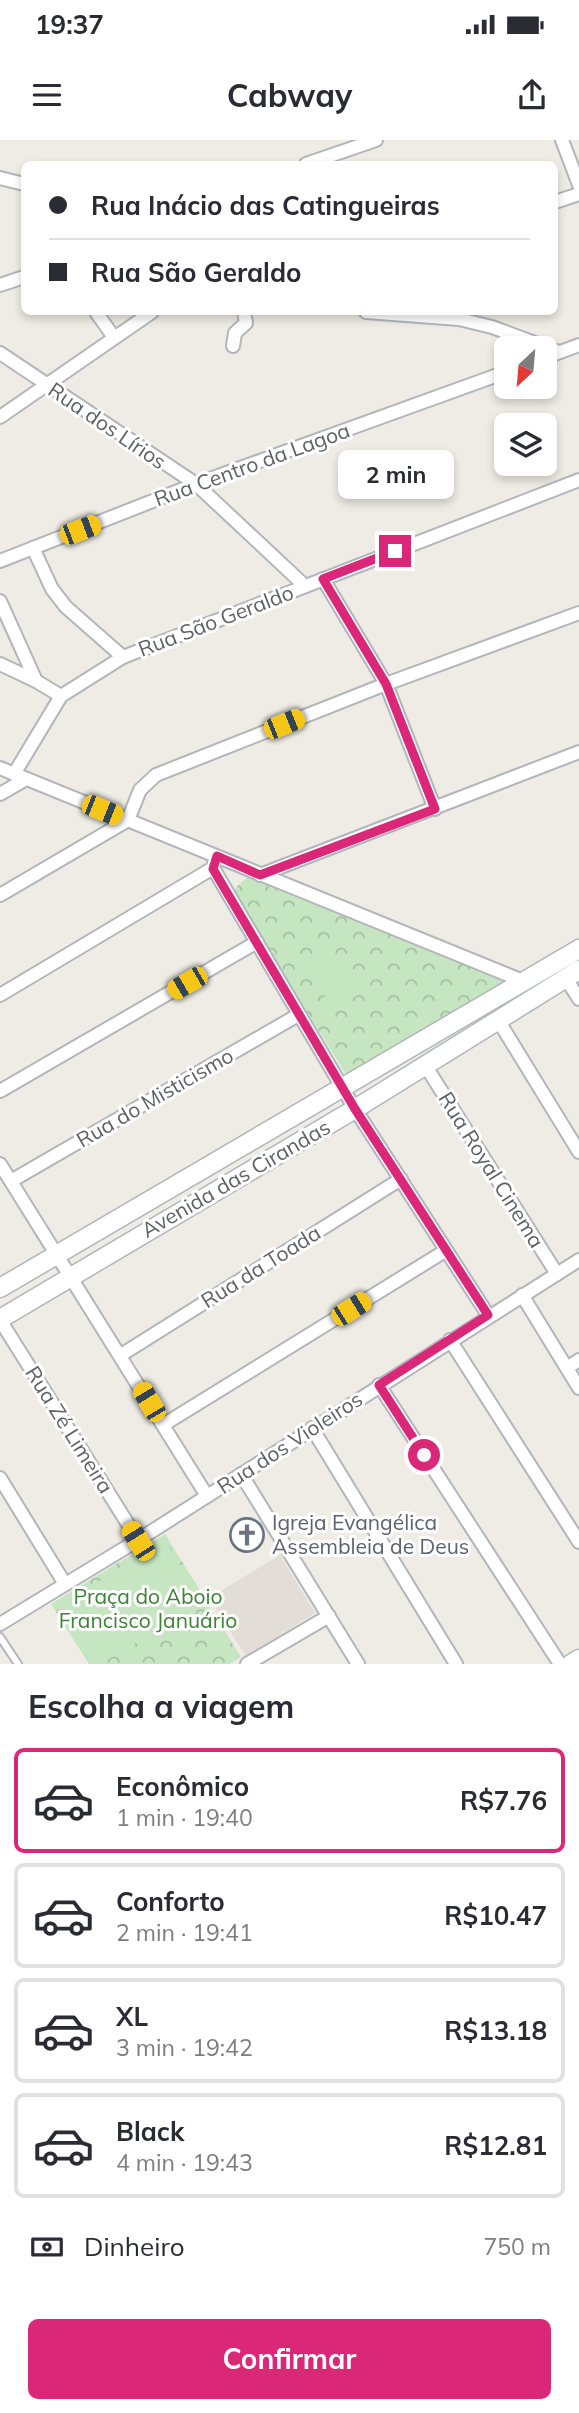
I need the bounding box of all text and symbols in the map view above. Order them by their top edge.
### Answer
text: 19:37 [35,8,104,41]
text: Cabway [227,75,352,115]
icon: menu [28,76,66,114]
icon: share [513,76,551,114]
text: Rua Inácio das Catingueiras [91,189,440,222]
text: Rua São Geraldo [91,256,301,289]
north arrow [494,336,556,399]
map controls [494,336,557,476]
street label: Rua dos Lírios [44,376,171,474]
button: layers [494,413,557,476]
street label: Rua Centro da Lagoa [150,417,353,512]
callout: 2 min [337,450,453,498]
text: 2 min [366,460,426,489]
car [57,513,104,547]
route end [379,535,411,567]
street label: Rua São Geraldo [134,578,297,662]
car [261,706,308,742]
car [79,792,126,828]
car [164,963,211,1003]
street label: Rua do Misticismo [71,1042,238,1153]
street label: Rua Royal Cinema [433,1087,550,1252]
street label: Avenida das Cirandas [136,1113,335,1243]
street label: Rua da Toada [196,1219,325,1313]
car [328,1289,375,1329]
street label: Rua Zé Limeira [20,1361,119,1498]
car [130,1379,169,1425]
street label: Rua dos Violeiros [212,1385,367,1499]
route start [408,1439,440,1471]
place label: Igreja Evangélica Assembleia de Deus [272,1509,469,1559]
church icon: Igreja Evangélica Assembleia de Deus [228,1516,266,1554]
car [118,1518,159,1564]
park label: Praça do Aboio Francisco Januário [59,1583,237,1633]
text: Escolha a viagem [28,1686,294,1726]
icon: car [32,1769,95,1832]
text: Econômico [116,1770,249,1803]
text: R$7.76 [460,1784,547,1817]
text: 1 min · 19:40 [116,1803,253,1832]
icon: car [32,1884,95,1947]
text: Conforto [116,1885,225,1918]
text: R$10.47 [444,1899,547,1932]
text: 2 min · 19:41 [116,1918,253,1947]
icon: car [32,1999,95,2062]
text: XL [116,2000,148,2033]
text: R$13.18 [444,2014,547,2047]
text: 3 min · 19:42 [116,2033,253,2062]
icon: car [32,2114,95,2177]
text: Black [116,2115,184,2148]
text: R$12.81 [444,2129,547,2162]
text: 4 min · 19:43 [116,2148,253,2177]
icon: cash [28,2228,66,2266]
text: Dinheiro [84,2230,185,2263]
text: 750 m [483,2232,551,2261]
button: Confirmar [28,2319,551,2399]

